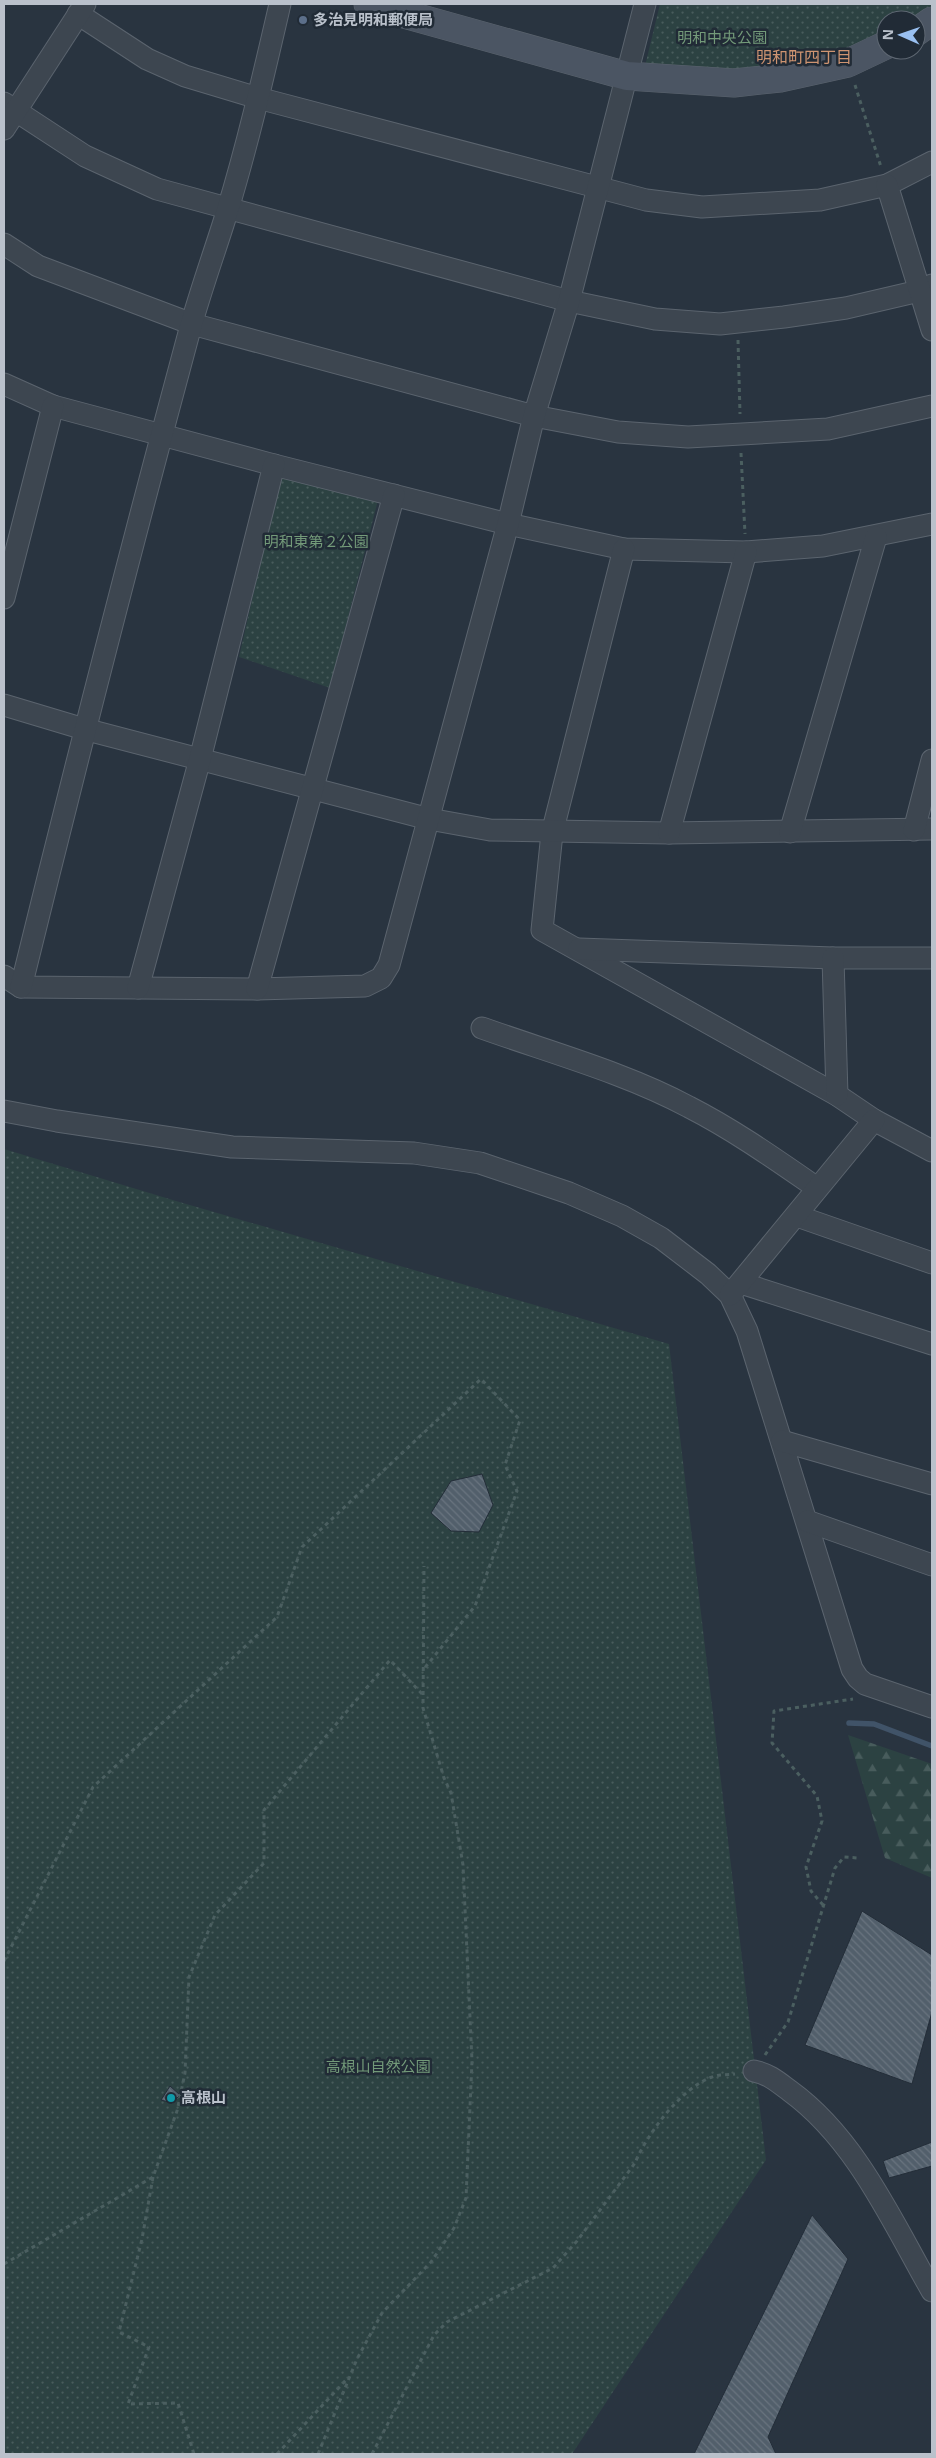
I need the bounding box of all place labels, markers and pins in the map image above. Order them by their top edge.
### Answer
place label: 多治見明和郵便局 [313,9,433,29]
marker: 多治見明和郵便局 [297,14,309,26]
place label: 高根山 [181,2087,226,2107]
marker: 高根山 [165,2092,177,2104]

